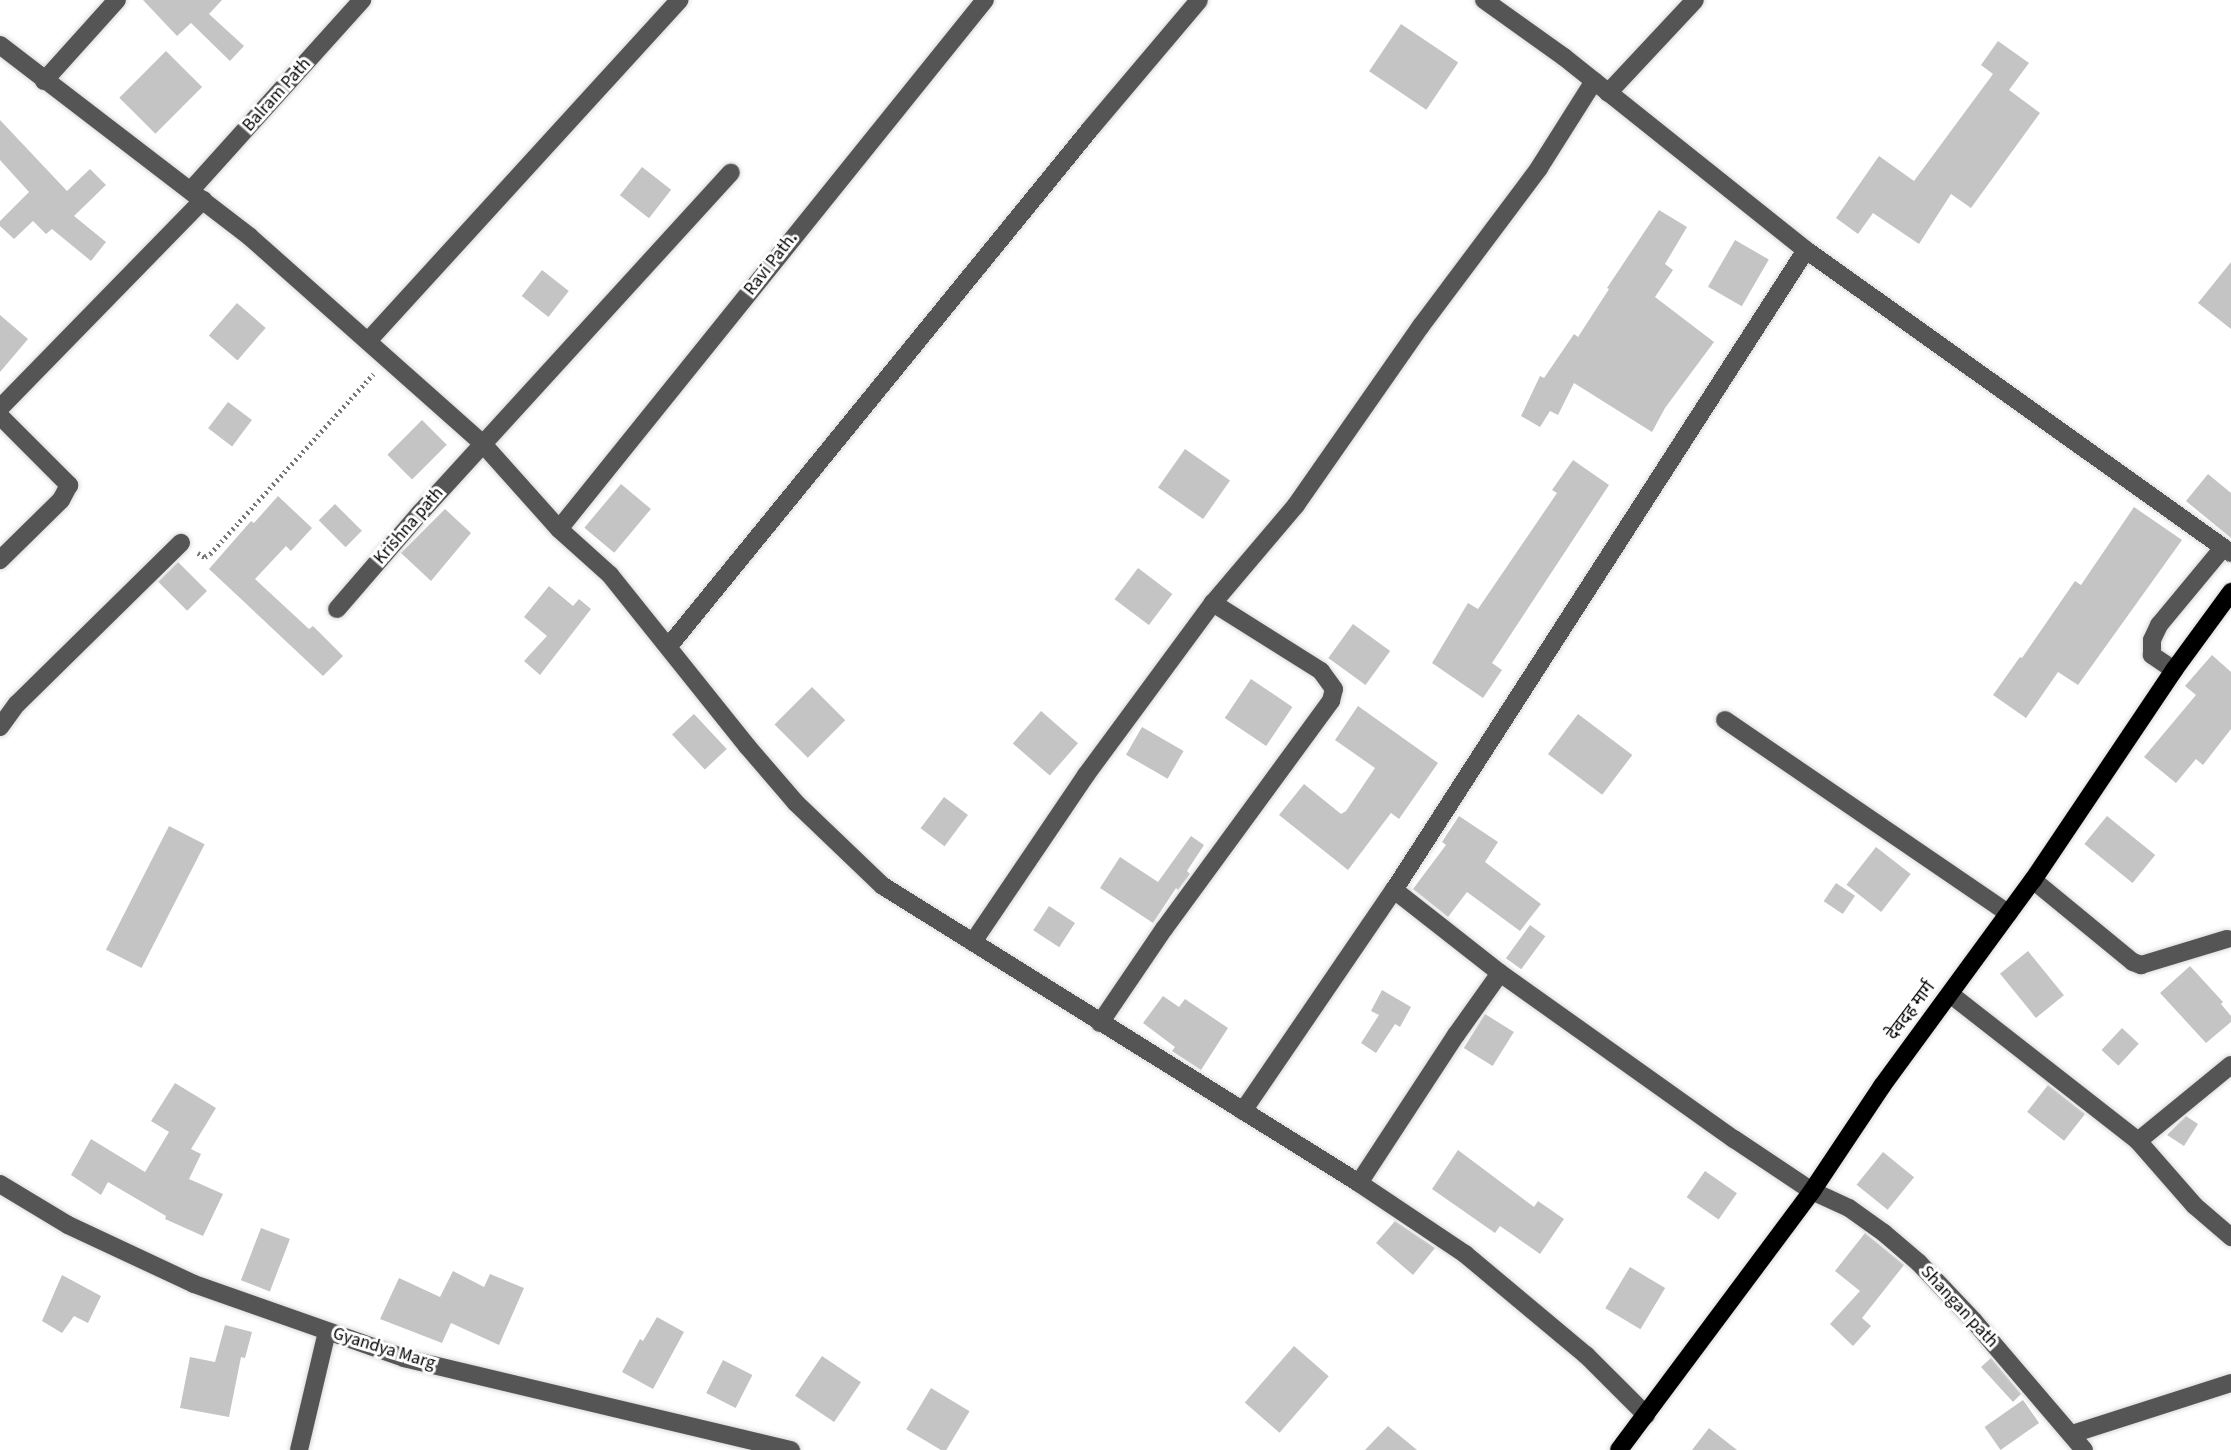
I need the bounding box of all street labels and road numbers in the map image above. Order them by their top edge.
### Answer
street label: Balram Path [238,54,316,136]
street label: Ravi Path. [740,228,802,300]
street label: Krishna path [370,483,448,569]
street label: देवदह मार्ग [1882,977,1940,1045]
street label: Shangan path [1916,1262,2002,1352]
street label: Gyandya Marg [330,1323,438,1375]

